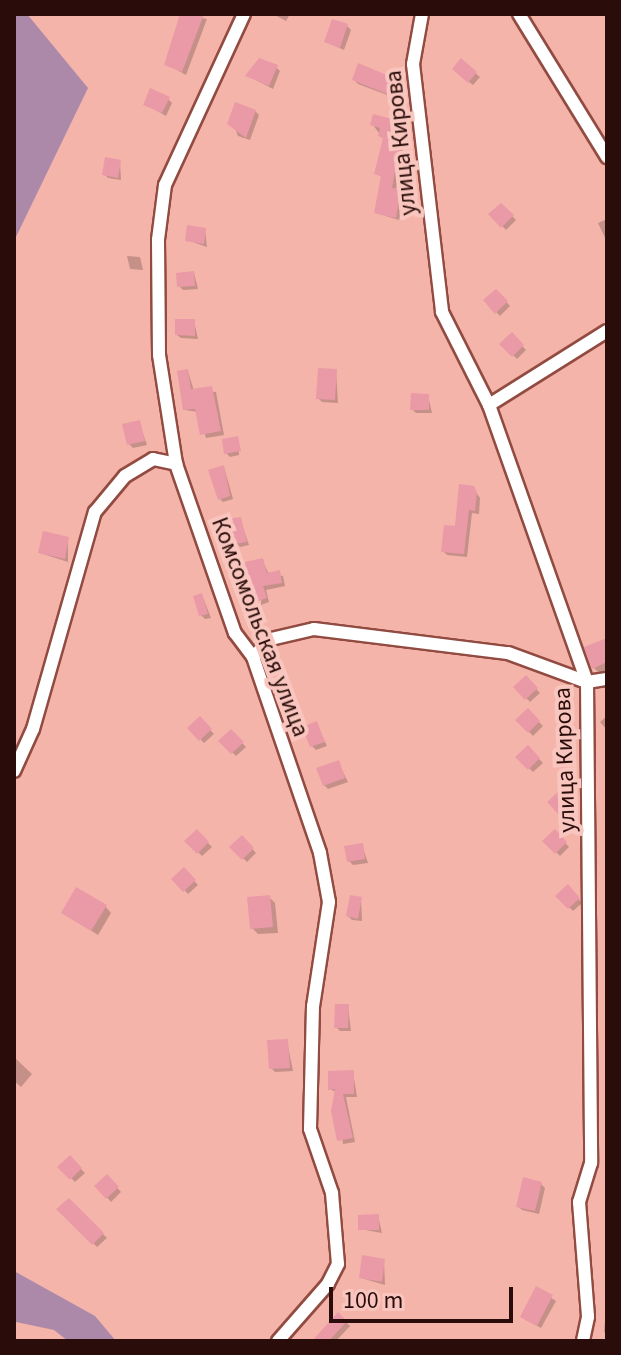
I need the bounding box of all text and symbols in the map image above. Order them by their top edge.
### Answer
street label: улица Кирова [379,69,423,217]
street label: Комсомольская улица [205,513,315,741]
street label: улица Кирова [548,687,582,833]
scale bar [333,1271,517,1321]
text: 100 m [343,1283,403,1318]

